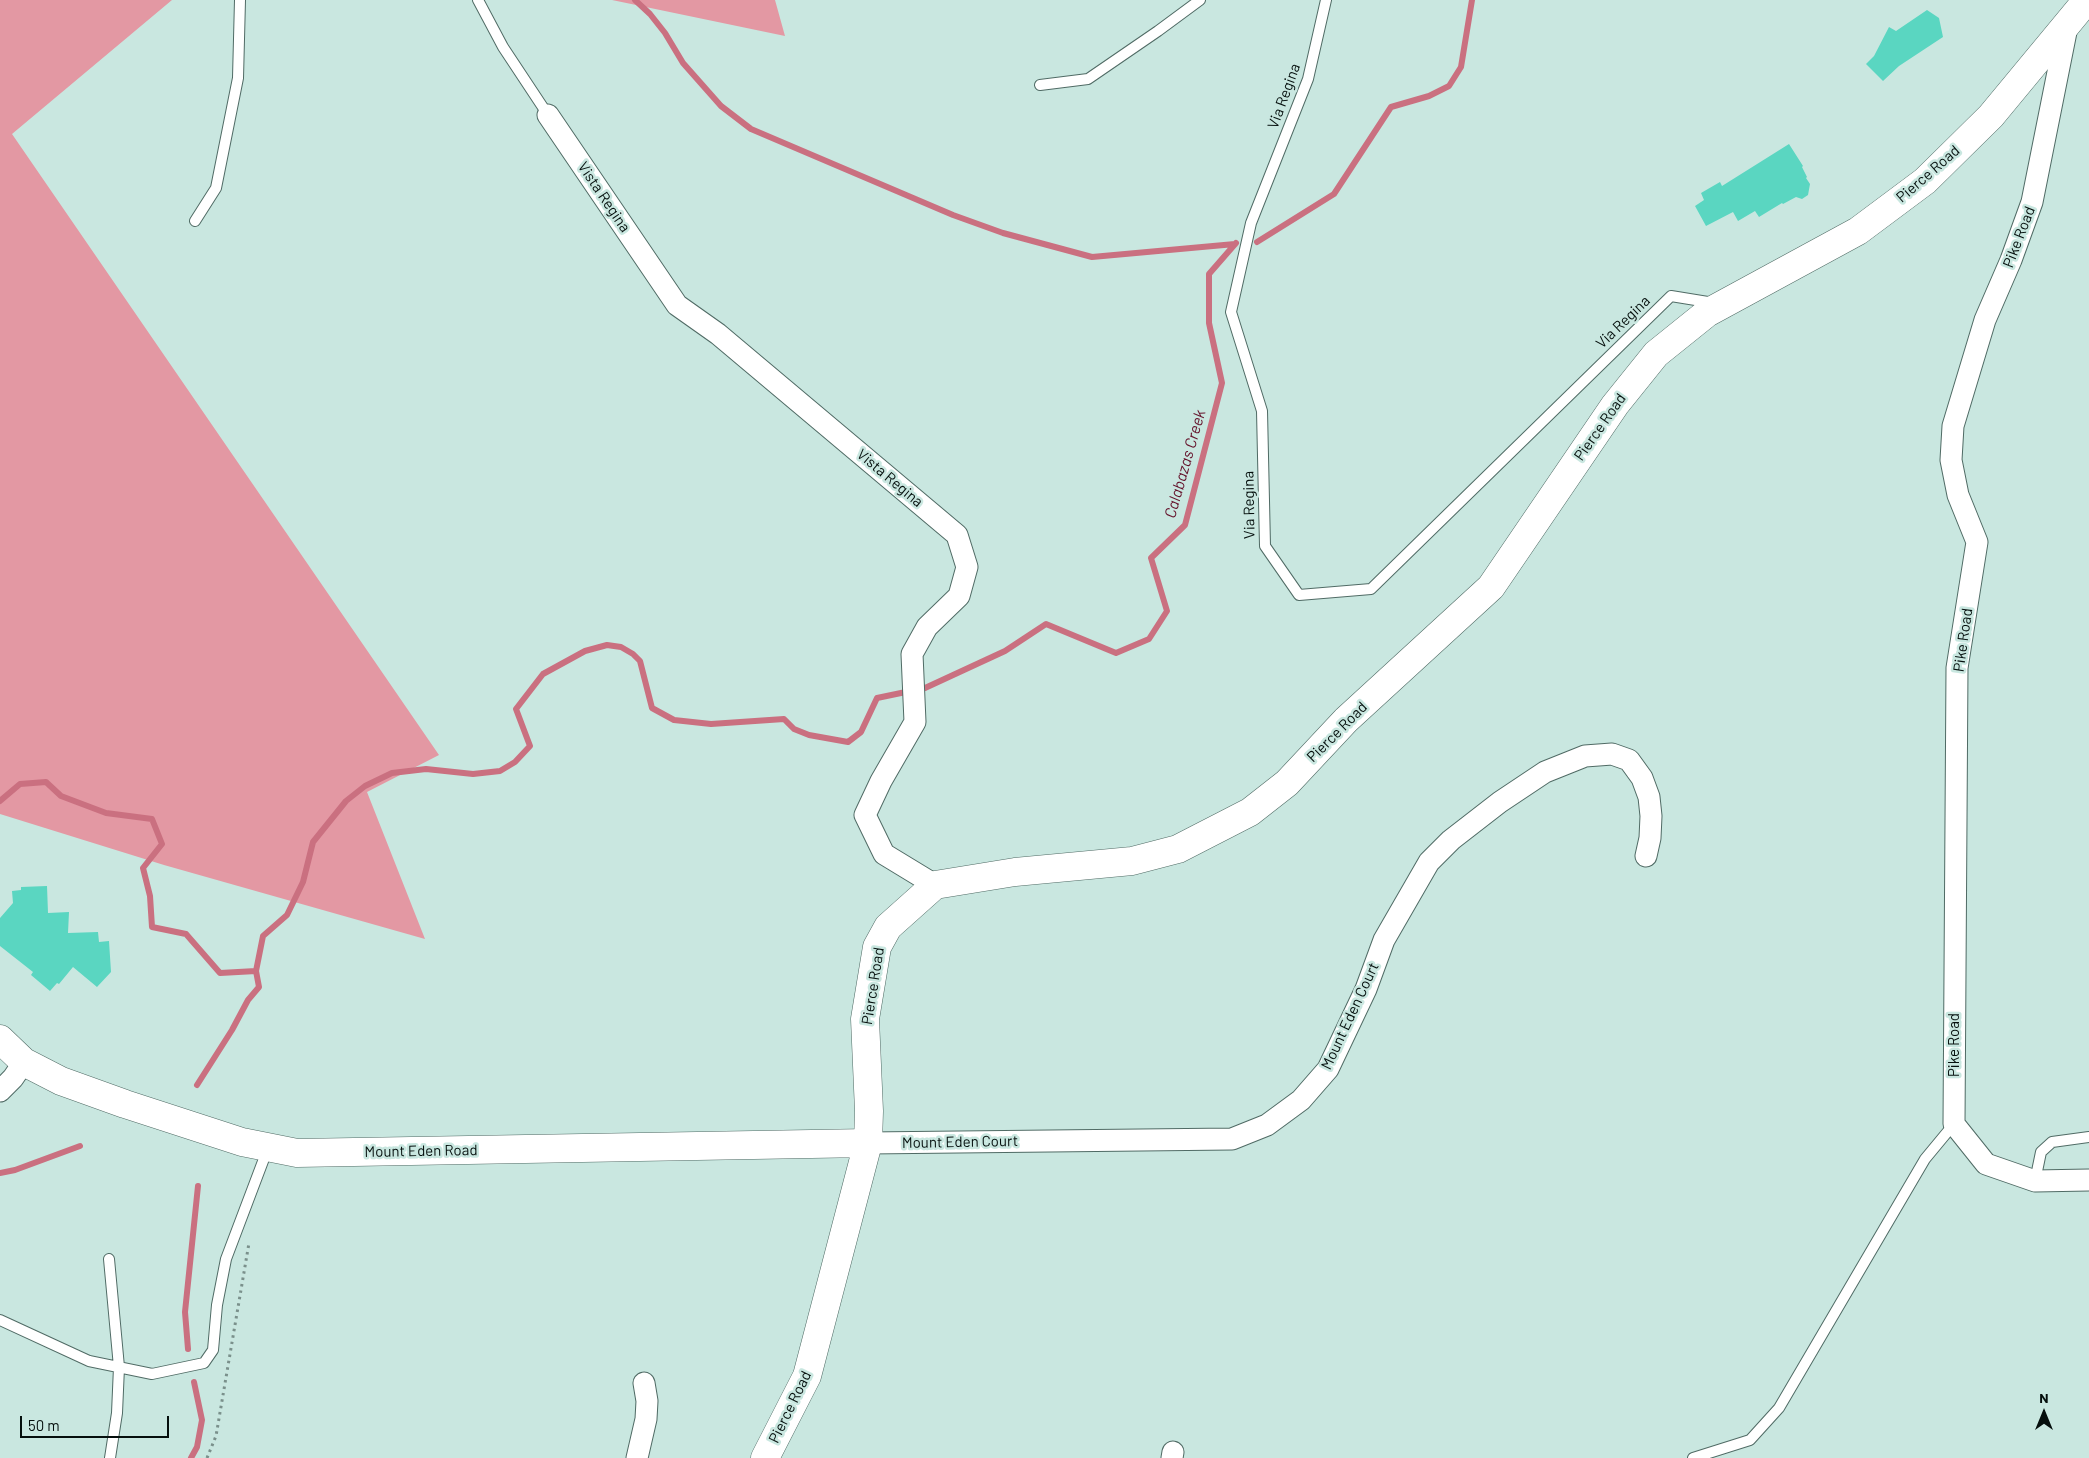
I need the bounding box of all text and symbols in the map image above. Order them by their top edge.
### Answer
street label: Via Regina [1264,61,1304,131]
street label: Pierce Road [1893,142,1963,206]
street label: Vista Regina [574,159,634,235]
street label: Pike Road [1999,204,2039,270]
street label: Via Regina [1592,292,1654,352]
street label: Pierce Road [1570,390,1630,464]
water label: Calabazas Creek [1160,408,1210,520]
street label: Vista Regina [853,445,927,511]
street label: Via Regina [1239,471,1259,539]
street label: Pike Road [1950,607,1976,673]
street label: Pierce Road [1303,698,1371,766]
street label: Pierce Road [858,946,888,1026]
street label: Mount Eden Court [1317,960,1383,1072]
street label: Pike Road [1945,1013,1963,1077]
street label: Mount Eden Court [902,1132,1018,1152]
street label: Mount Eden Road [364,1141,478,1161]
street label: Pierce Road [765,1368,815,1446]
north arrow [2019,1388,2069,1438]
text: N [2039,1389,2049,1406]
scale bar [22,1406,171,1438]
text: 50 m [28,1416,60,1434]

